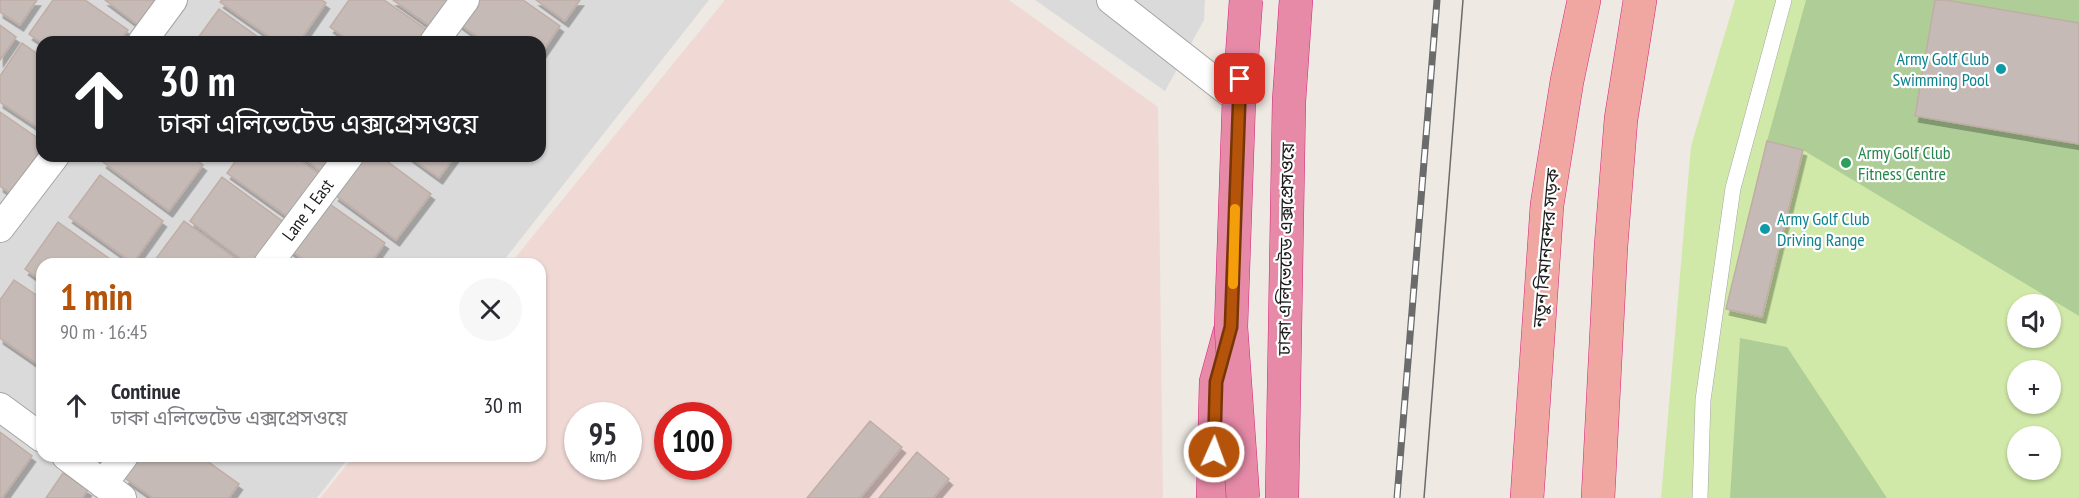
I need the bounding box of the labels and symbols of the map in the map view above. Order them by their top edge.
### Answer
place label: Army Golf Club Swimming Pool [1893,47,1990,91]
pin [1214,53,1265,104]
marker: Army Golf Club Swimming Pool [1994,62,2008,76]
place label: Army Golf Club Fitness Centre [1858,141,1951,185]
street label: ঢাকা এলিভেটেড এক্সপ্রেসওয়ে [1272,142,1299,357]
marker: Army Golf Club Fitness Centre [1839,156,1853,170]
street label: নতুন বিমানবন্দর সড়ক [1527,167,1564,329]
street label: Lane 1 East [277,174,338,245]
place label: Army Golf Club Driving Range [1777,207,1870,251]
marker: Army Golf Club Driving Range [1758,222,1772,236]
speed limit sign: 100 [654,402,732,480]
position arrow [1182,420,1246,484]

